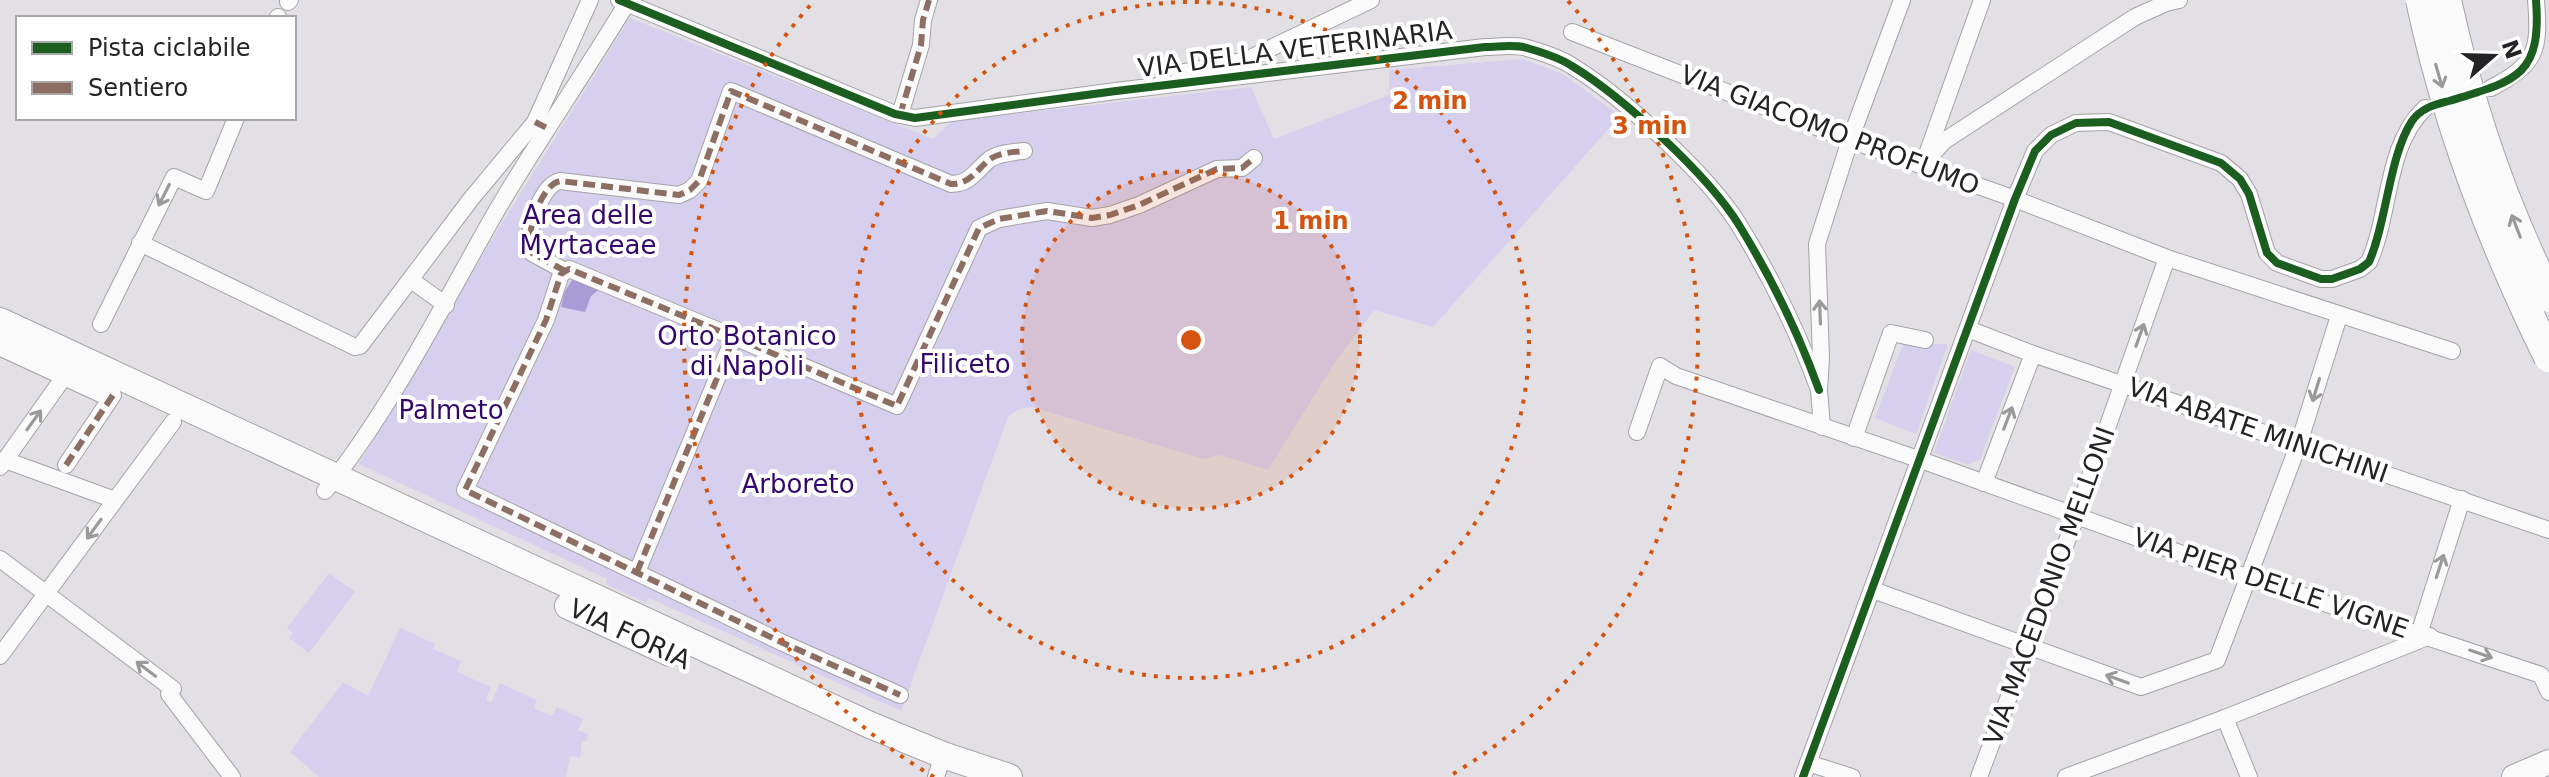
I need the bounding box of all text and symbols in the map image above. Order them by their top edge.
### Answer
street label: VIA DELLA VETERINARIA [1136,15,1454,83]
legend [16,16,296,120]
north arrow [2453,16,2533,96]
text: Pista ciclabile [88,34,251,62]
text: N [2496,36,2526,62]
street label: VIA GIACOMO PROFUMO [1676,59,1984,201]
one-way arrow [2433,62,2448,88]
text: Sentiero [88,74,188,102]
text: 2 min [1392,87,1468,115]
text: 3 min [1612,112,1688,140]
one-way arrow [156,182,172,206]
park label: Area delle Myrtaceae [520,200,656,260]
text: 1 min [1273,207,1349,235]
one-way arrow [2508,214,2522,239]
one-way arrow [1812,299,1827,326]
park label: Orto Botanico di Napoli [657,321,837,381]
one-way arrow [2133,323,2148,348]
centre of rings [1177,326,1205,354]
park label: Filiceto [919,349,1011,379]
street label: VIA ABATE MINICHINI [2124,371,2392,489]
one-way arrow [2308,377,2323,403]
park label: Palmeto [398,395,504,425]
one-way arrow [2002,406,2016,431]
one-way arrow [26,410,42,432]
street label: VIA MACEDONIO MELLONI [1977,423,2121,749]
park label: Arboreto [741,469,855,499]
one-way arrow [85,518,102,540]
street label: VIA PIER DELLE VIGNE [2129,522,2413,644]
one-way arrow [2434,554,2449,579]
street label: VIA FORIA [565,593,696,675]
one-way arrow [2468,648,2493,663]
one-way arrow [135,661,157,677]
one-way arrow [2105,670,2130,685]

